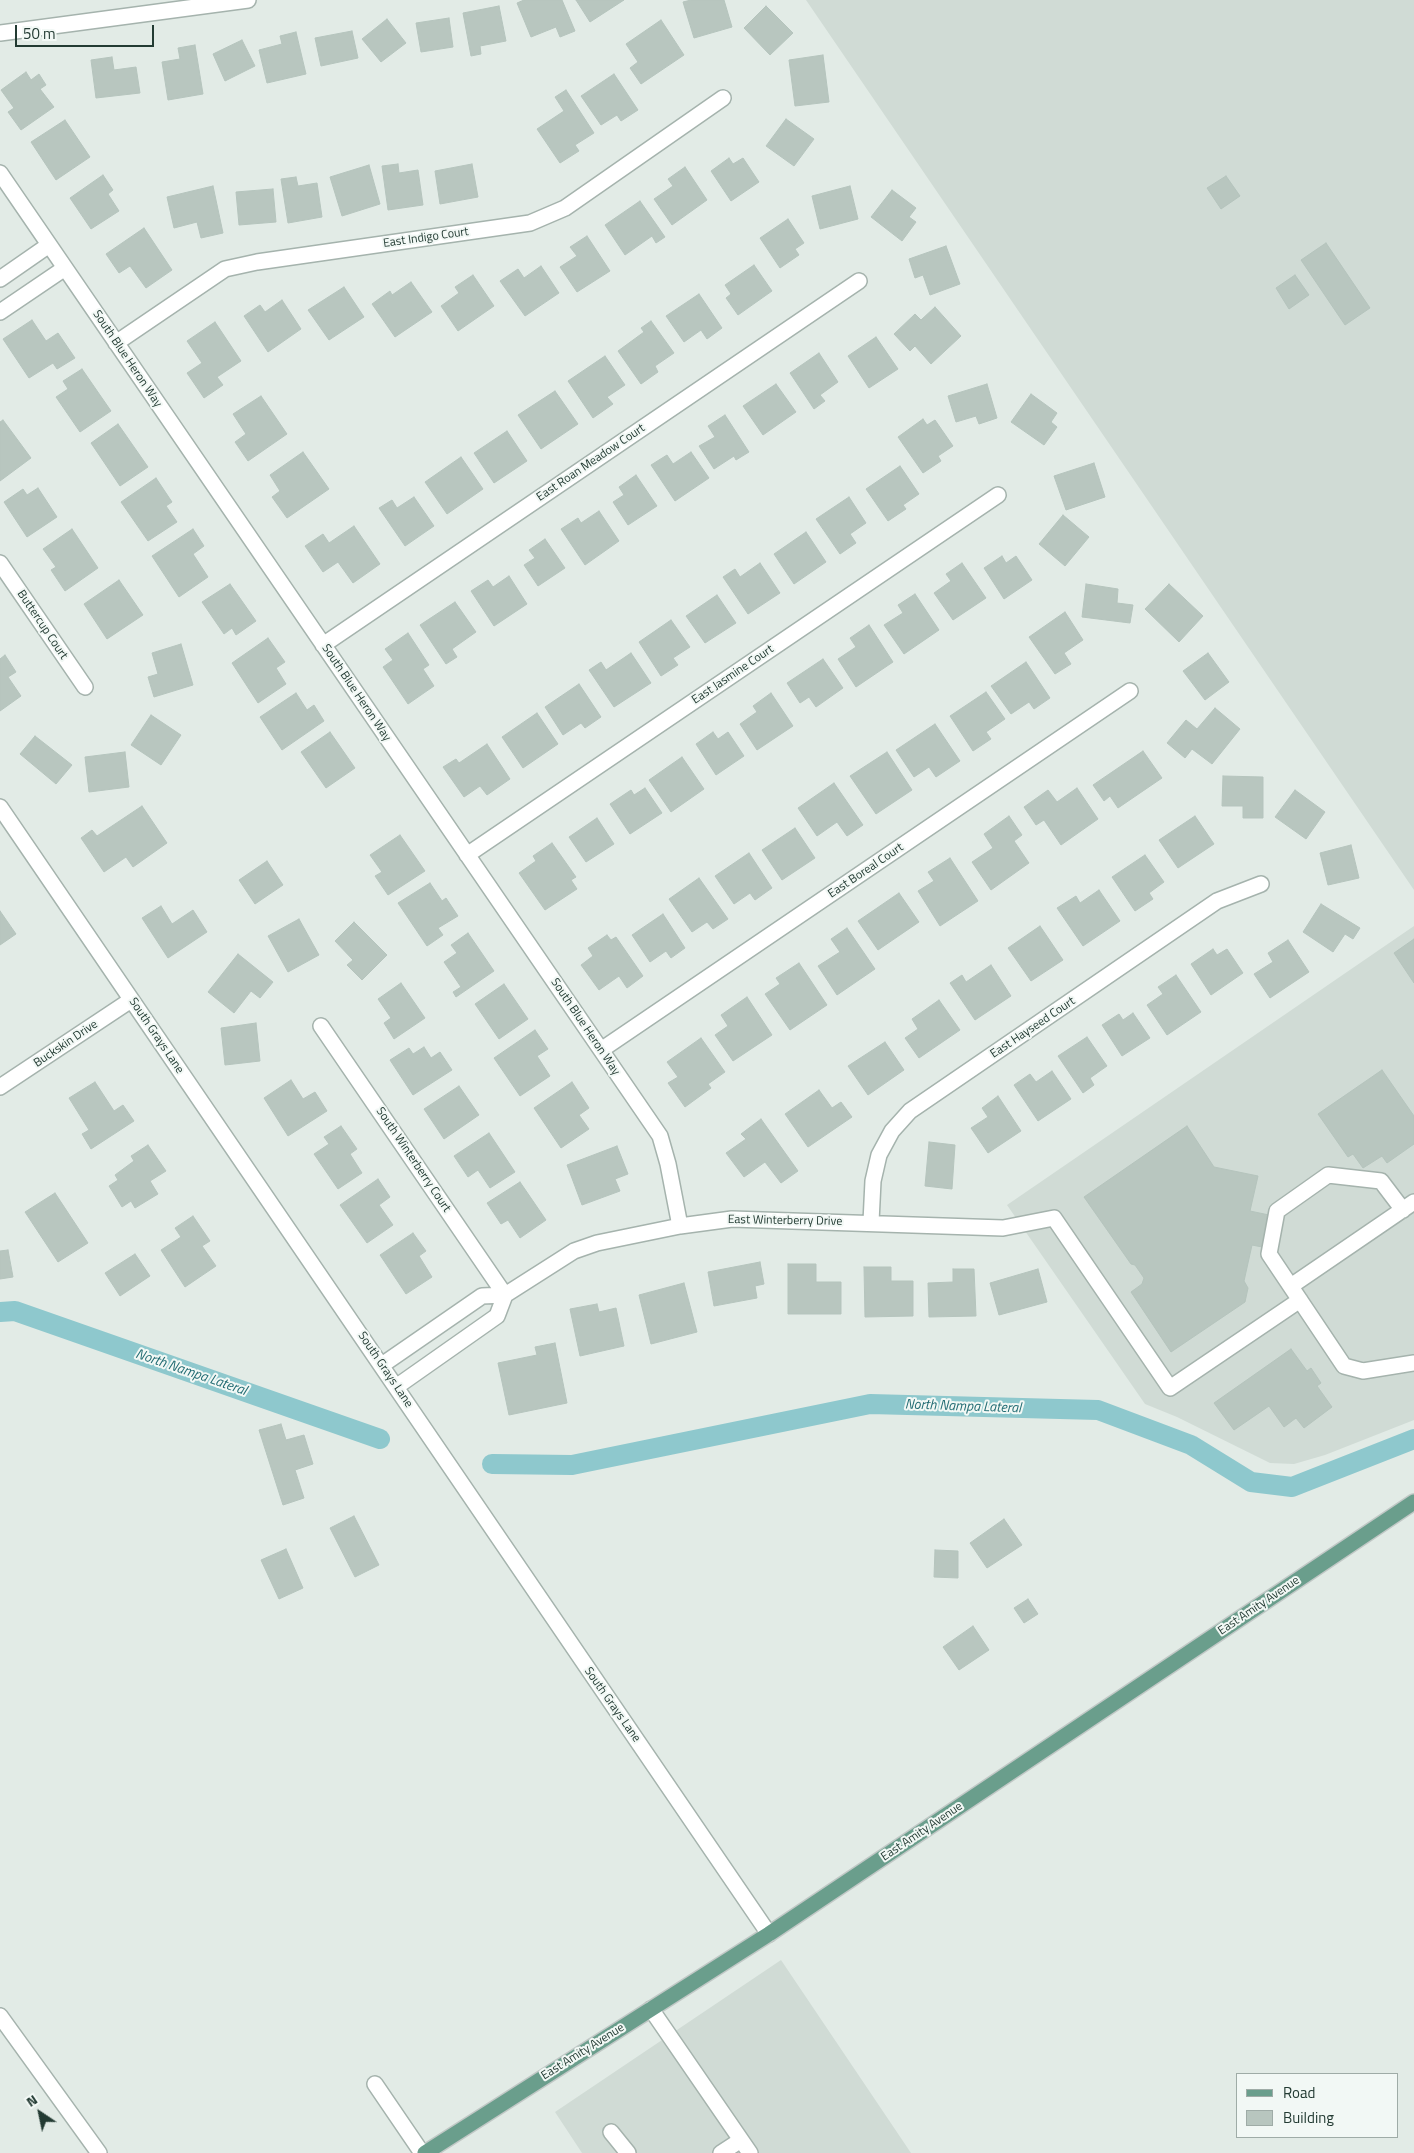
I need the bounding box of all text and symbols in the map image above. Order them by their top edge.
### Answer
scale bar [18,15,156,47]
text: 50 m [23,22,56,45]
street label: East Indigo Court [382,225,470,251]
street label: South Blue Heron Way [89,308,165,410]
street label: East Roan Meadow Court [534,421,648,505]
street label: Buttercup Court [14,588,70,662]
street label: South Blue Heron Way [318,642,394,744]
street label: East Jasmine Court [689,642,777,708]
street label: East Boreal Court [826,840,906,902]
street label: South Blue Heron Way [547,976,623,1078]
street label: East Hayseed Court [988,994,1078,1062]
street label: South Grays Lane [125,995,187,1077]
street label: Buckskin Drive [31,1017,101,1071]
street label: South Winterberry Court [373,1105,453,1215]
street label: East Winterberry Drive [728,1213,842,1229]
street label: South Grays Lane [354,1329,416,1411]
water label: North Nampa Lateral [133,1346,249,1400]
water label: North Nampa Lateral [905,1397,1021,1417]
street label: East Amity Avenue [1216,1573,1302,1639]
street label: South Grays Lane [581,1665,643,1745]
street label: East Amity Avenue [879,1799,965,1865]
street label: East Amity Avenue [539,2021,627,2083]
legend [1236,2073,1399,2138]
text: Road [1283,2081,1315,2104]
north arrow [15,2088,65,2138]
text: N [21,2089,41,2112]
text: Building [1283,2106,1334,2129]

